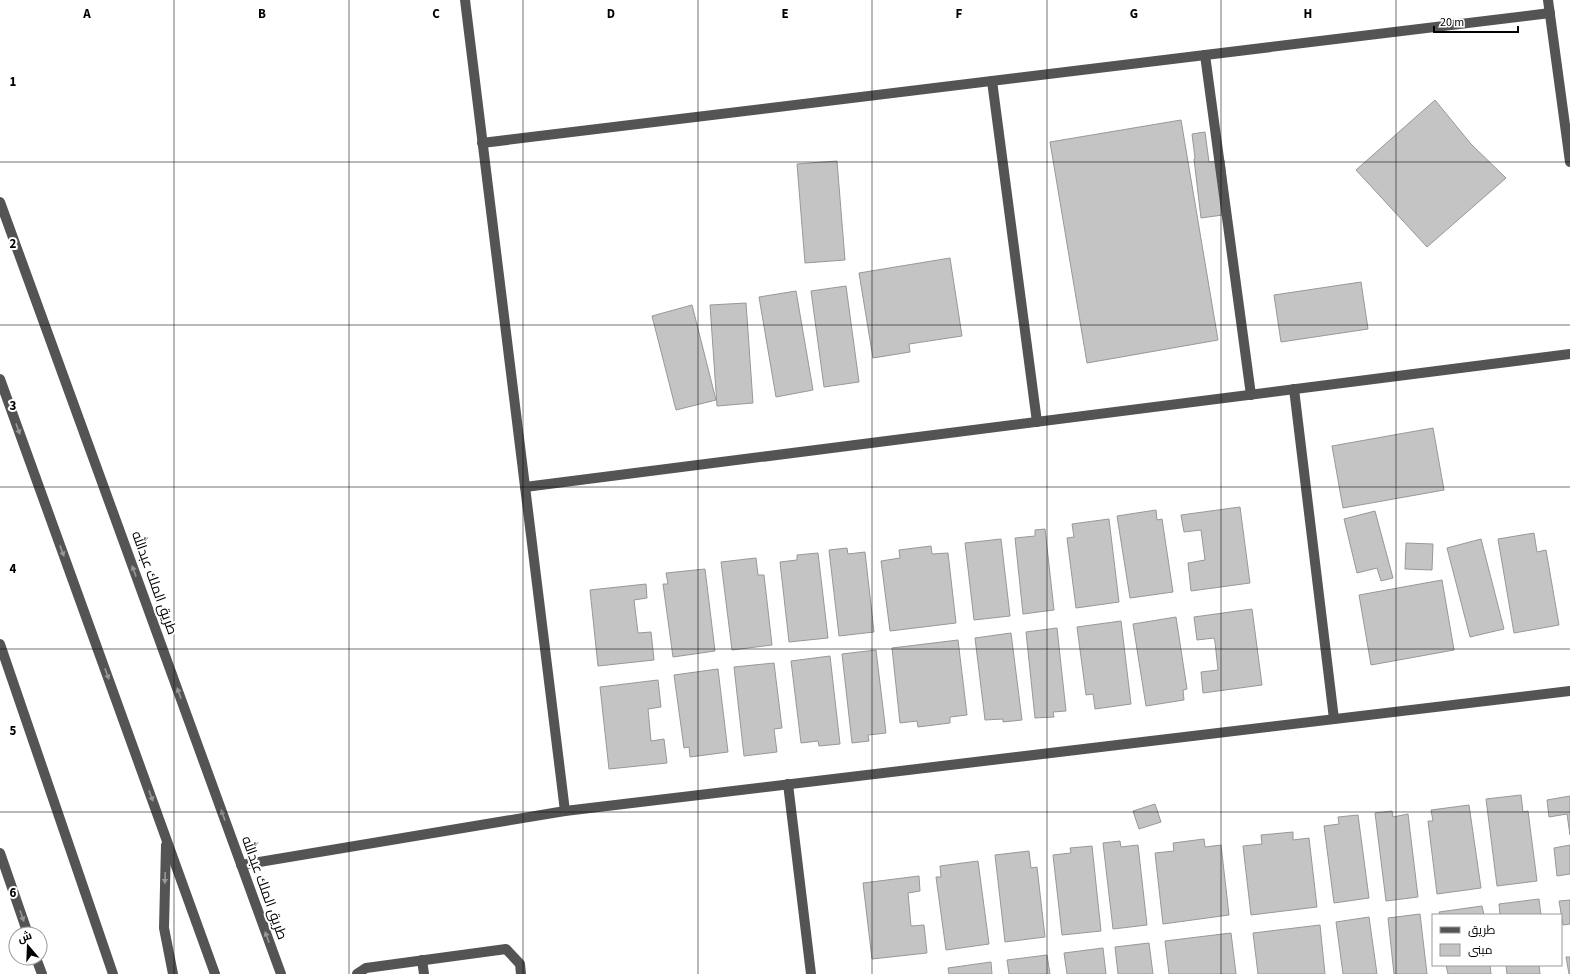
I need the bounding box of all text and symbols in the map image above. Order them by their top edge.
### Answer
text: A [82,5,91,23]
text: B [258,5,266,23]
text: C [432,5,440,23]
text: D [607,5,615,23]
text: E [781,5,789,23]
text: F [956,5,963,23]
text: G [1130,5,1138,23]
text: H [1304,5,1312,23]
scale bar [1434,8,1518,34]
text: 20 m [1440,14,1464,31]
text: 1 [10,73,17,91]
text: 2 [10,235,17,253]
text: 3 [10,397,17,415]
one-way arrow [15,424,21,436]
street label: طريق الملك عبدالله [126,528,182,638]
one-way arrow [60,546,66,558]
text: 4 [10,560,17,578]
one-way arrow [131,564,137,576]
one-way arrow [104,668,110,680]
one-way arrow [175,687,181,699]
text: 5 [10,722,17,740]
one-way arrow [148,790,154,802]
one-way arrow [220,809,226,821]
street label: طريق الملك عبدالله [236,833,292,943]
one-way arrow [162,872,169,884]
text: 6 [10,884,17,902]
one-way arrow [19,910,25,922]
legend [1432,914,1562,966]
text: طريق [1468,922,1496,939]
north arrow [8,926,48,966]
text: ش [16,928,34,946]
one-way arrow [264,931,270,943]
text: مبنى [1468,942,1493,959]

